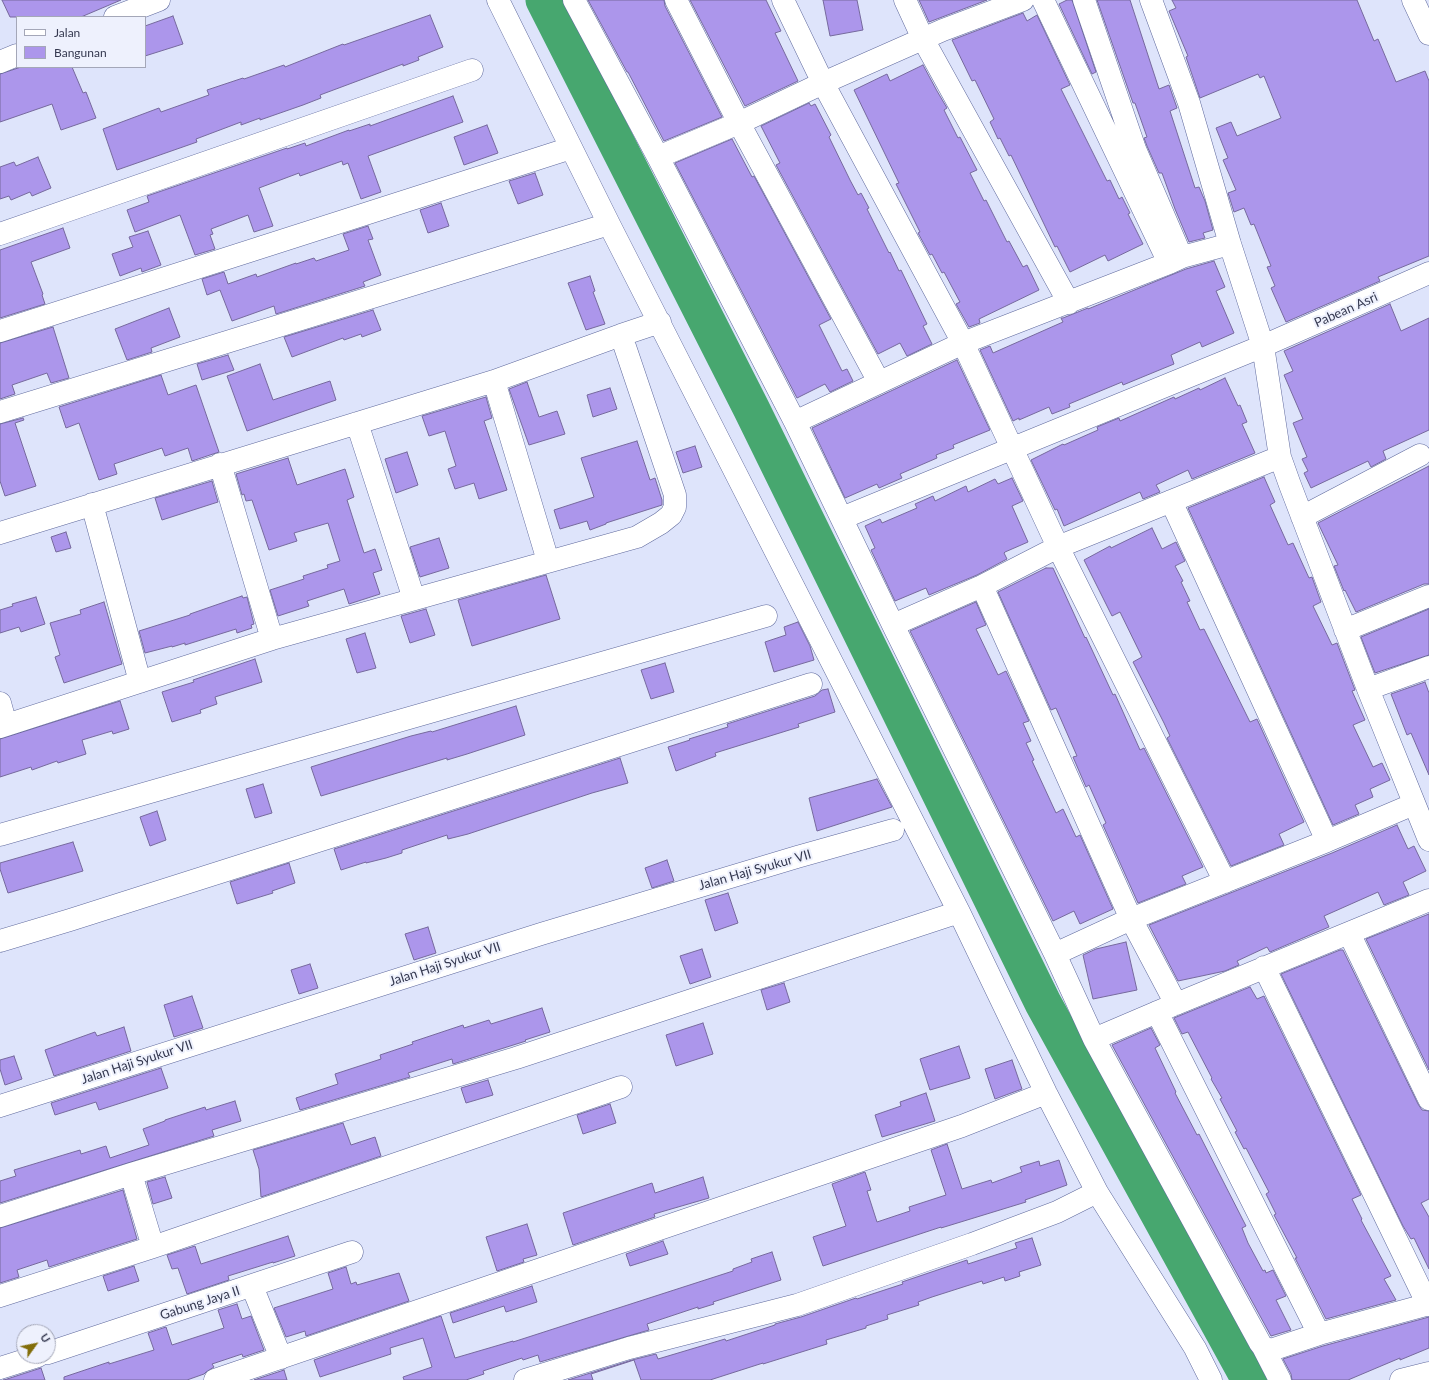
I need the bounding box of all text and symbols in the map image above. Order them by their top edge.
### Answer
legend [16,16,146,68]
text: Jalan [54,25,80,40]
text: Bangunan [54,45,107,60]
street label: Pabean Asri [1312,289,1380,331]
street label: Jalan Haji Syukur VII [697,846,813,894]
street label: Jalan Haji Syukur VII [387,939,503,989]
street label: Jalan Haji Syukur VII [79,1037,195,1087]
street label: Gabung Jaya II [158,1283,242,1323]
north arrow [16,1324,56,1364]
text: U [38,1331,53,1345]

